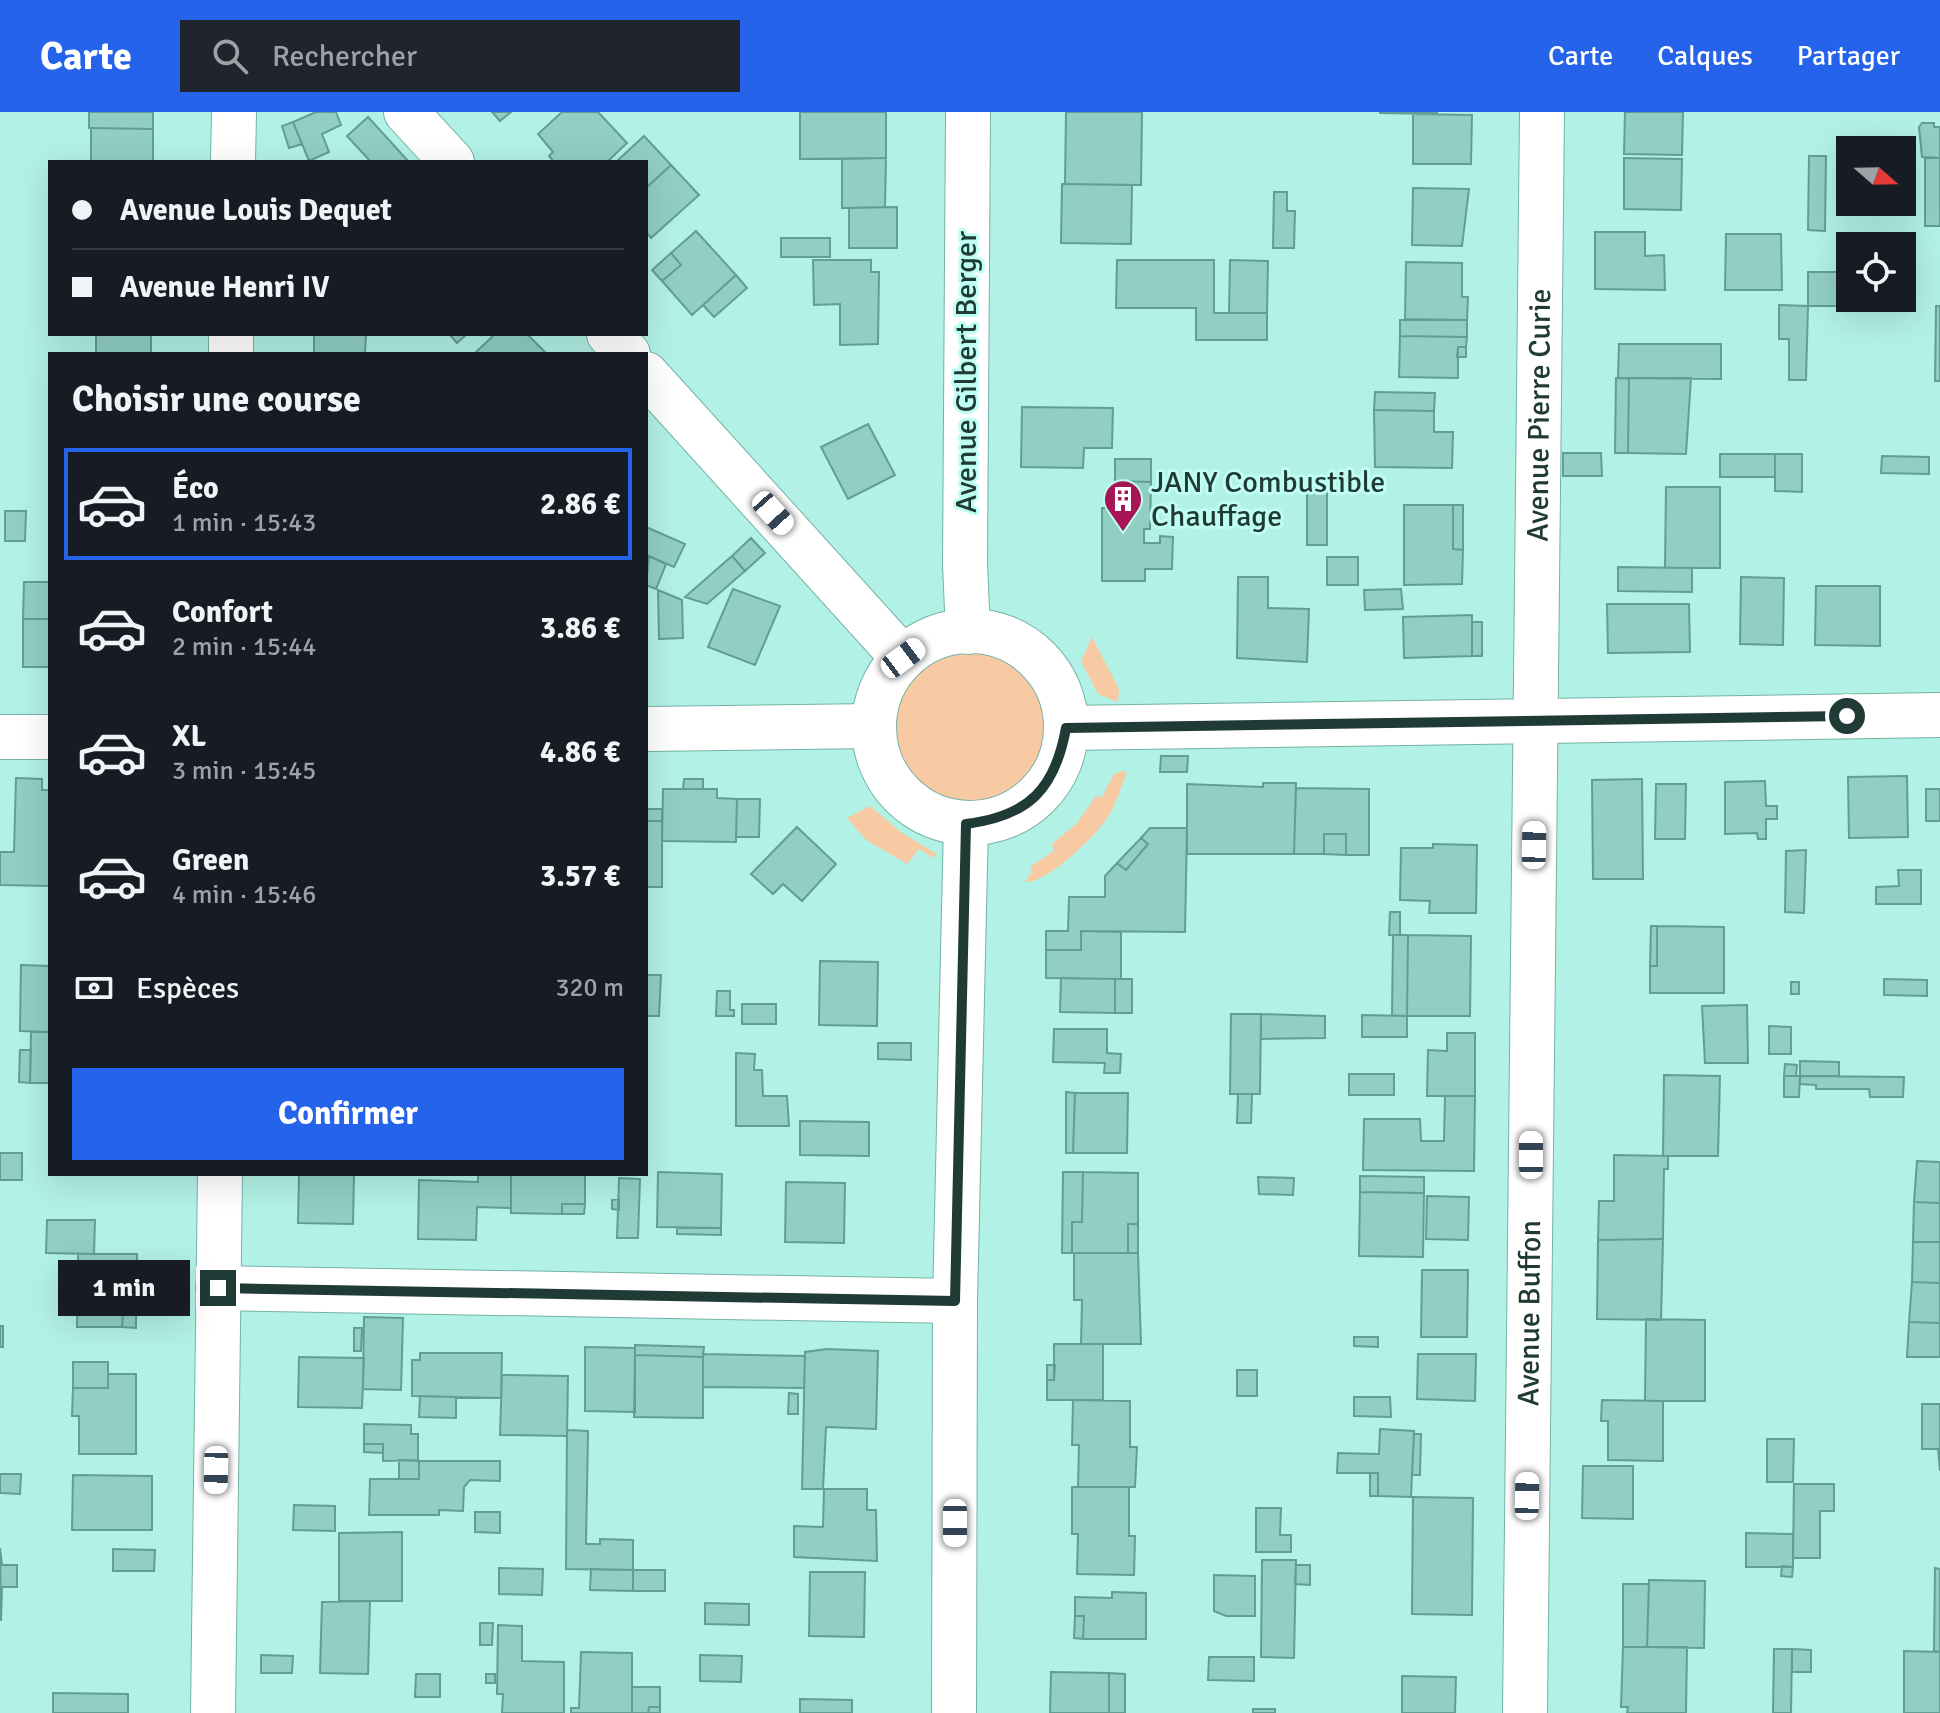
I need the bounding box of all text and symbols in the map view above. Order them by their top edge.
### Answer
search box [180,20,740,92]
text: Carte [40,33,132,80]
icon: search [208,34,252,78]
text: Rechercher [272,38,417,75]
text: Carte [1548,39,1613,73]
text: Calques [1657,39,1753,73]
text: Partager [1797,39,1900,73]
north arrow [1836,136,1916,216]
map controls [1836,136,1916,312]
text: Avenue Louis Dequet [120,192,392,229]
street label: Avenue Gilbert Berger [948,231,985,513]
button: locate [1836,232,1916,312]
text: Avenue Henri IV [120,269,329,306]
street label: Avenue Pierre Curie [1519,288,1559,542]
text: Choisir une course [72,377,361,422]
place label: JANY Combustible Chauffage [1151,464,1385,535]
icon: car [76,468,148,540]
text: Éco [172,470,219,507]
building icon: JANY Combustible Chauffage [1102,478,1144,533]
text: 2.86 € [540,486,620,523]
car [748,487,798,539]
text: 1 min · 15:43 [172,507,316,539]
icon: car [76,592,148,664]
text: Confort [172,594,273,631]
text: 3.86 € [540,610,620,647]
text: 2 min · 15:44 [172,631,316,663]
car [877,634,929,682]
route start [1829,698,1865,734]
icon: car [76,716,148,788]
text: XL [172,718,206,755]
text: 4.86 € [540,734,620,771]
text: 3 min · 15:45 [172,755,316,787]
car [1522,821,1546,869]
icon: car [76,840,148,912]
text: Green [172,842,249,879]
text: 3.57 € [540,858,620,895]
text: 4 min · 15:46 [172,879,316,911]
icon: cash [72,966,116,1010]
text: Espèces [136,970,239,1007]
text: 320 m [555,972,624,1004]
button: Confirmer [72,1068,624,1160]
car [1519,1131,1543,1179]
street label: Avenue Buffon [1510,1220,1549,1406]
callout: 1 min [58,1260,190,1316]
route end [200,1270,236,1306]
text: 1 min [93,1272,155,1304]
car [204,1446,228,1494]
car [1515,1472,1539,1520]
car [943,1499,967,1547]

